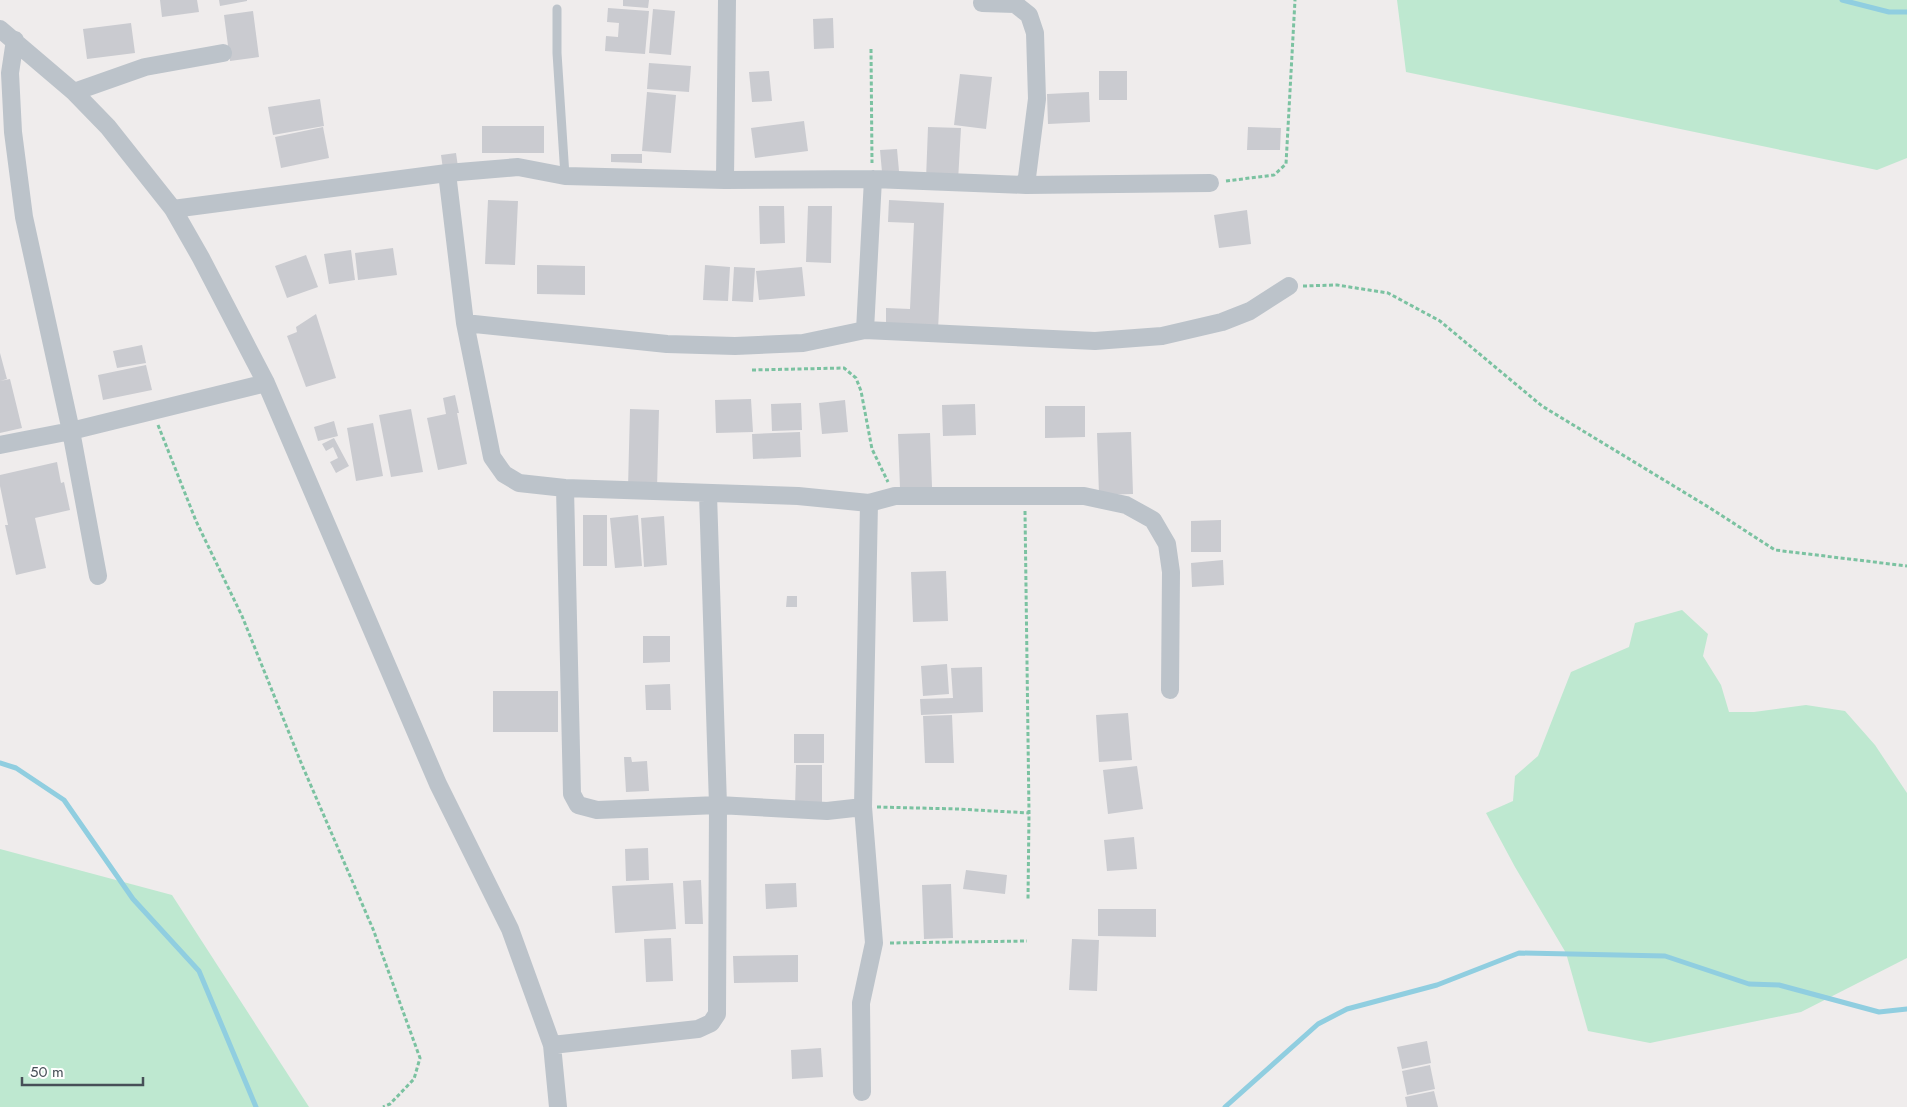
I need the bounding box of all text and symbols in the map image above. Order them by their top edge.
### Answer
scale bar [22,1054,144,1086]
text: 50 m [30,1061,64,1083]

